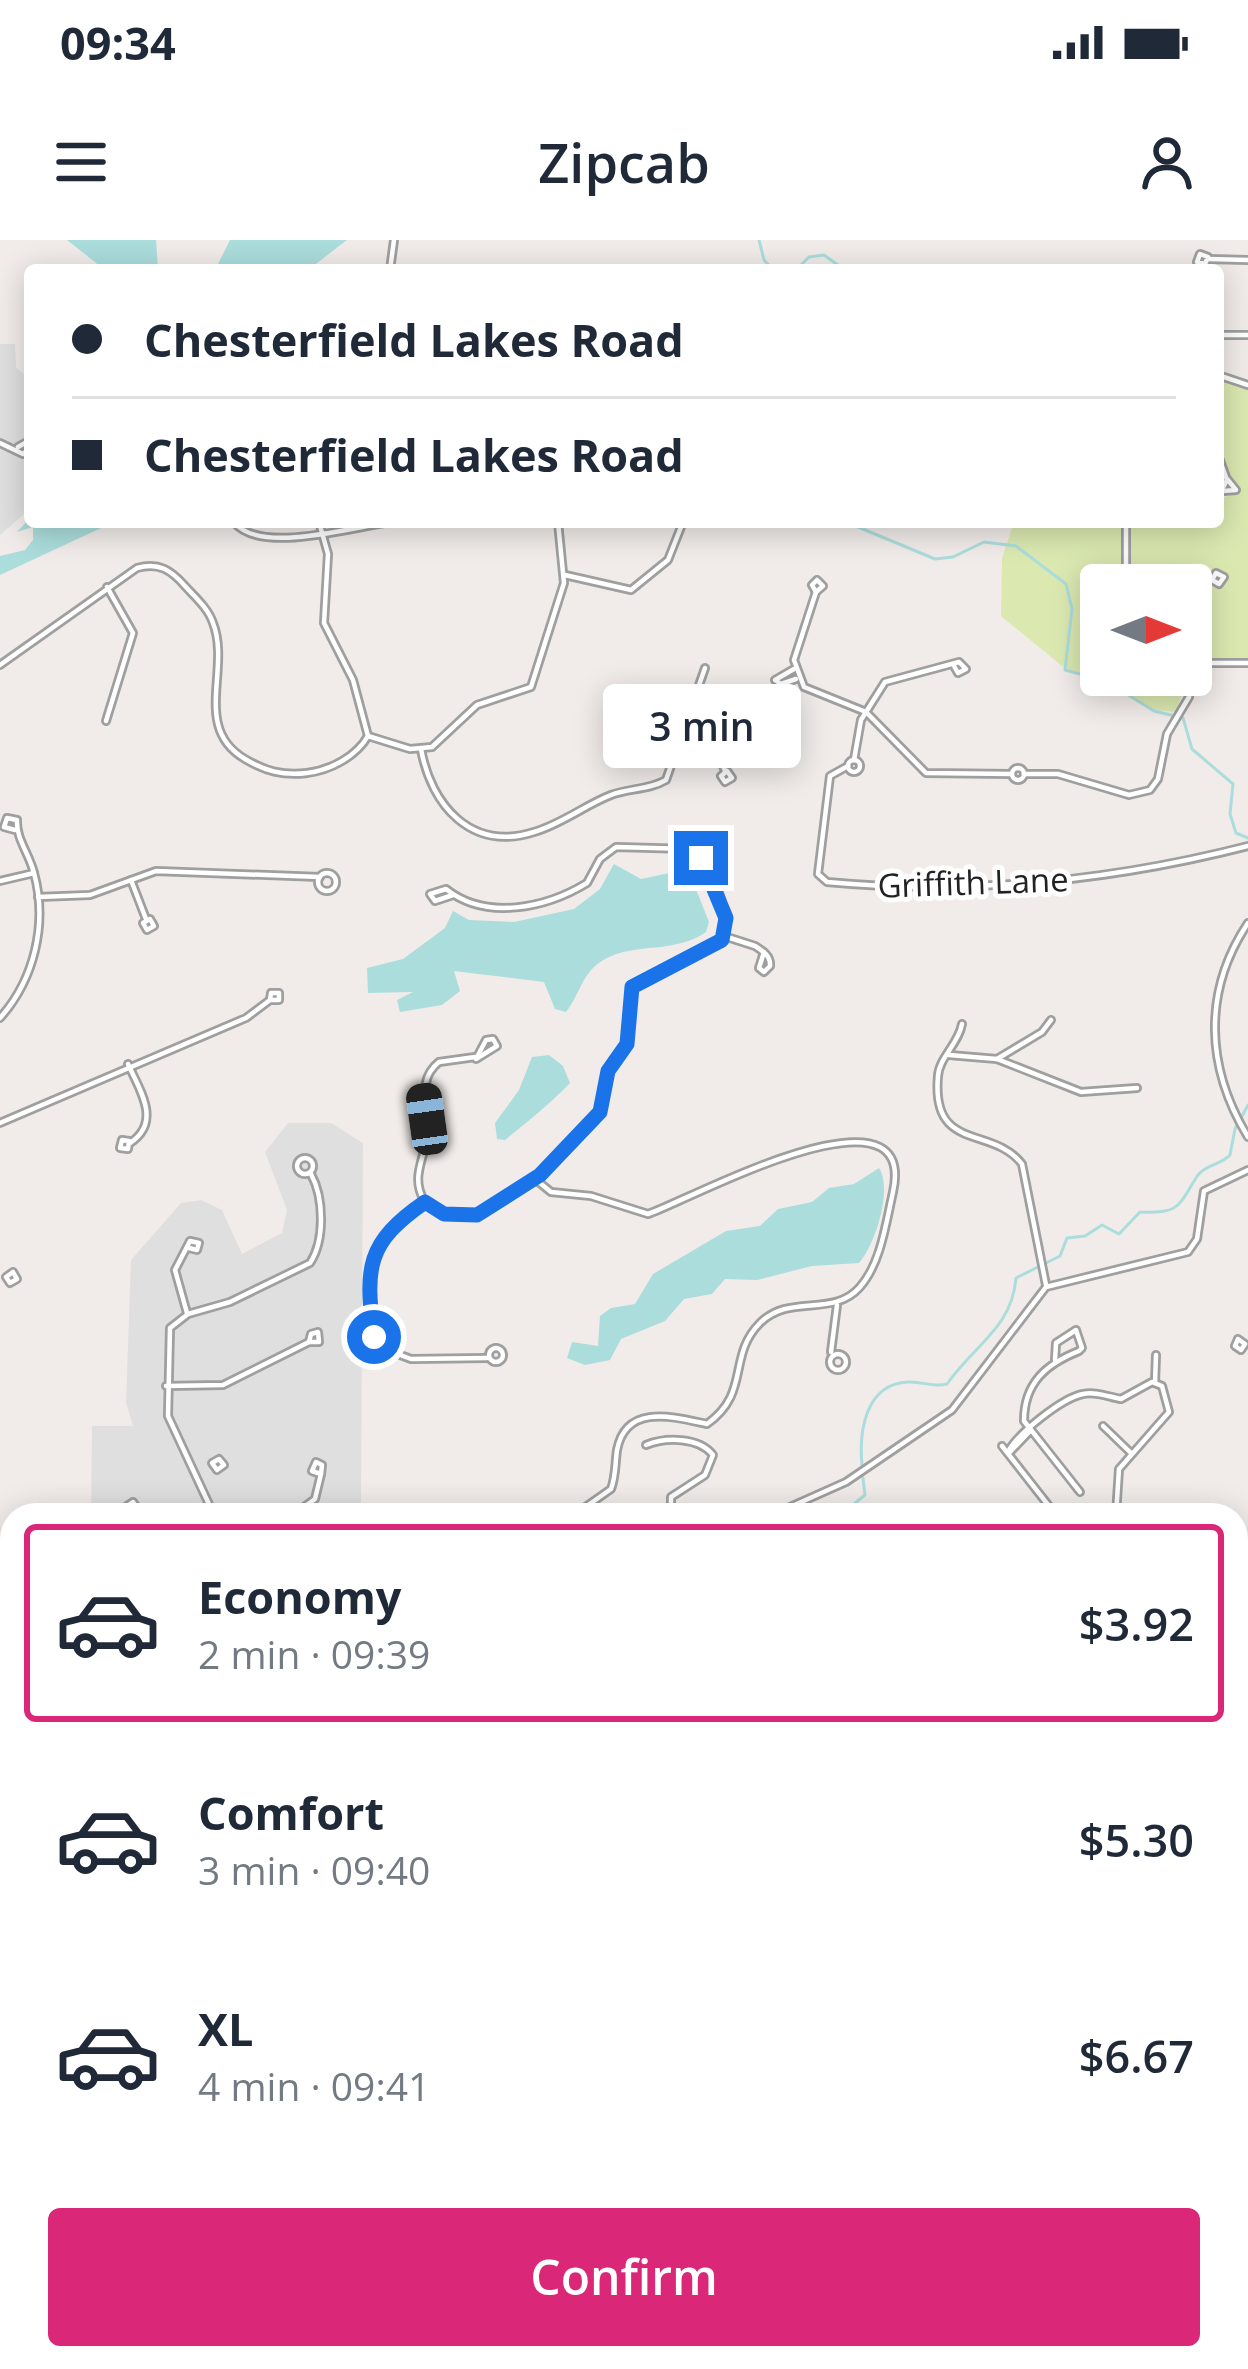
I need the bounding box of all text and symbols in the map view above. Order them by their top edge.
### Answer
text: 09:34 [60,12,176,73]
text: Zipcab [538,125,710,199]
icon: menu [48,129,114,195]
icon: person [1134,129,1200,195]
text: Chesterfield Lakes Road [144,309,684,370]
text: Chesterfield Lakes Road [144,424,684,485]
north arrow [1080,564,1212,696]
map controls [1080,564,1212,696]
callout: 3 min [602,684,800,768]
text: 3 min [649,699,755,752]
route end [674,831,728,885]
street label: Griffith Lane [877,856,1069,908]
car [404,1081,450,1157]
route start [347,1310,401,1364]
text: Economy [198,1566,401,1627]
icon: car [54,1569,162,1677]
text: $3.92 [1079,1593,1194,1654]
text: 2 min · 09:39 [198,1627,430,1680]
text: Comfort [198,1782,384,1843]
icon: car [54,1785,162,1893]
text: $5.30 [1079,1809,1194,1870]
text: 3 min · 09:40 [198,1843,430,1896]
text: XL [198,1998,253,2059]
icon: car [54,2001,162,2109]
text: $6.67 [1079,2025,1194,2086]
text: 4 min · 09:41 [198,2059,430,2112]
button: Confirm [48,2208,1200,2346]

